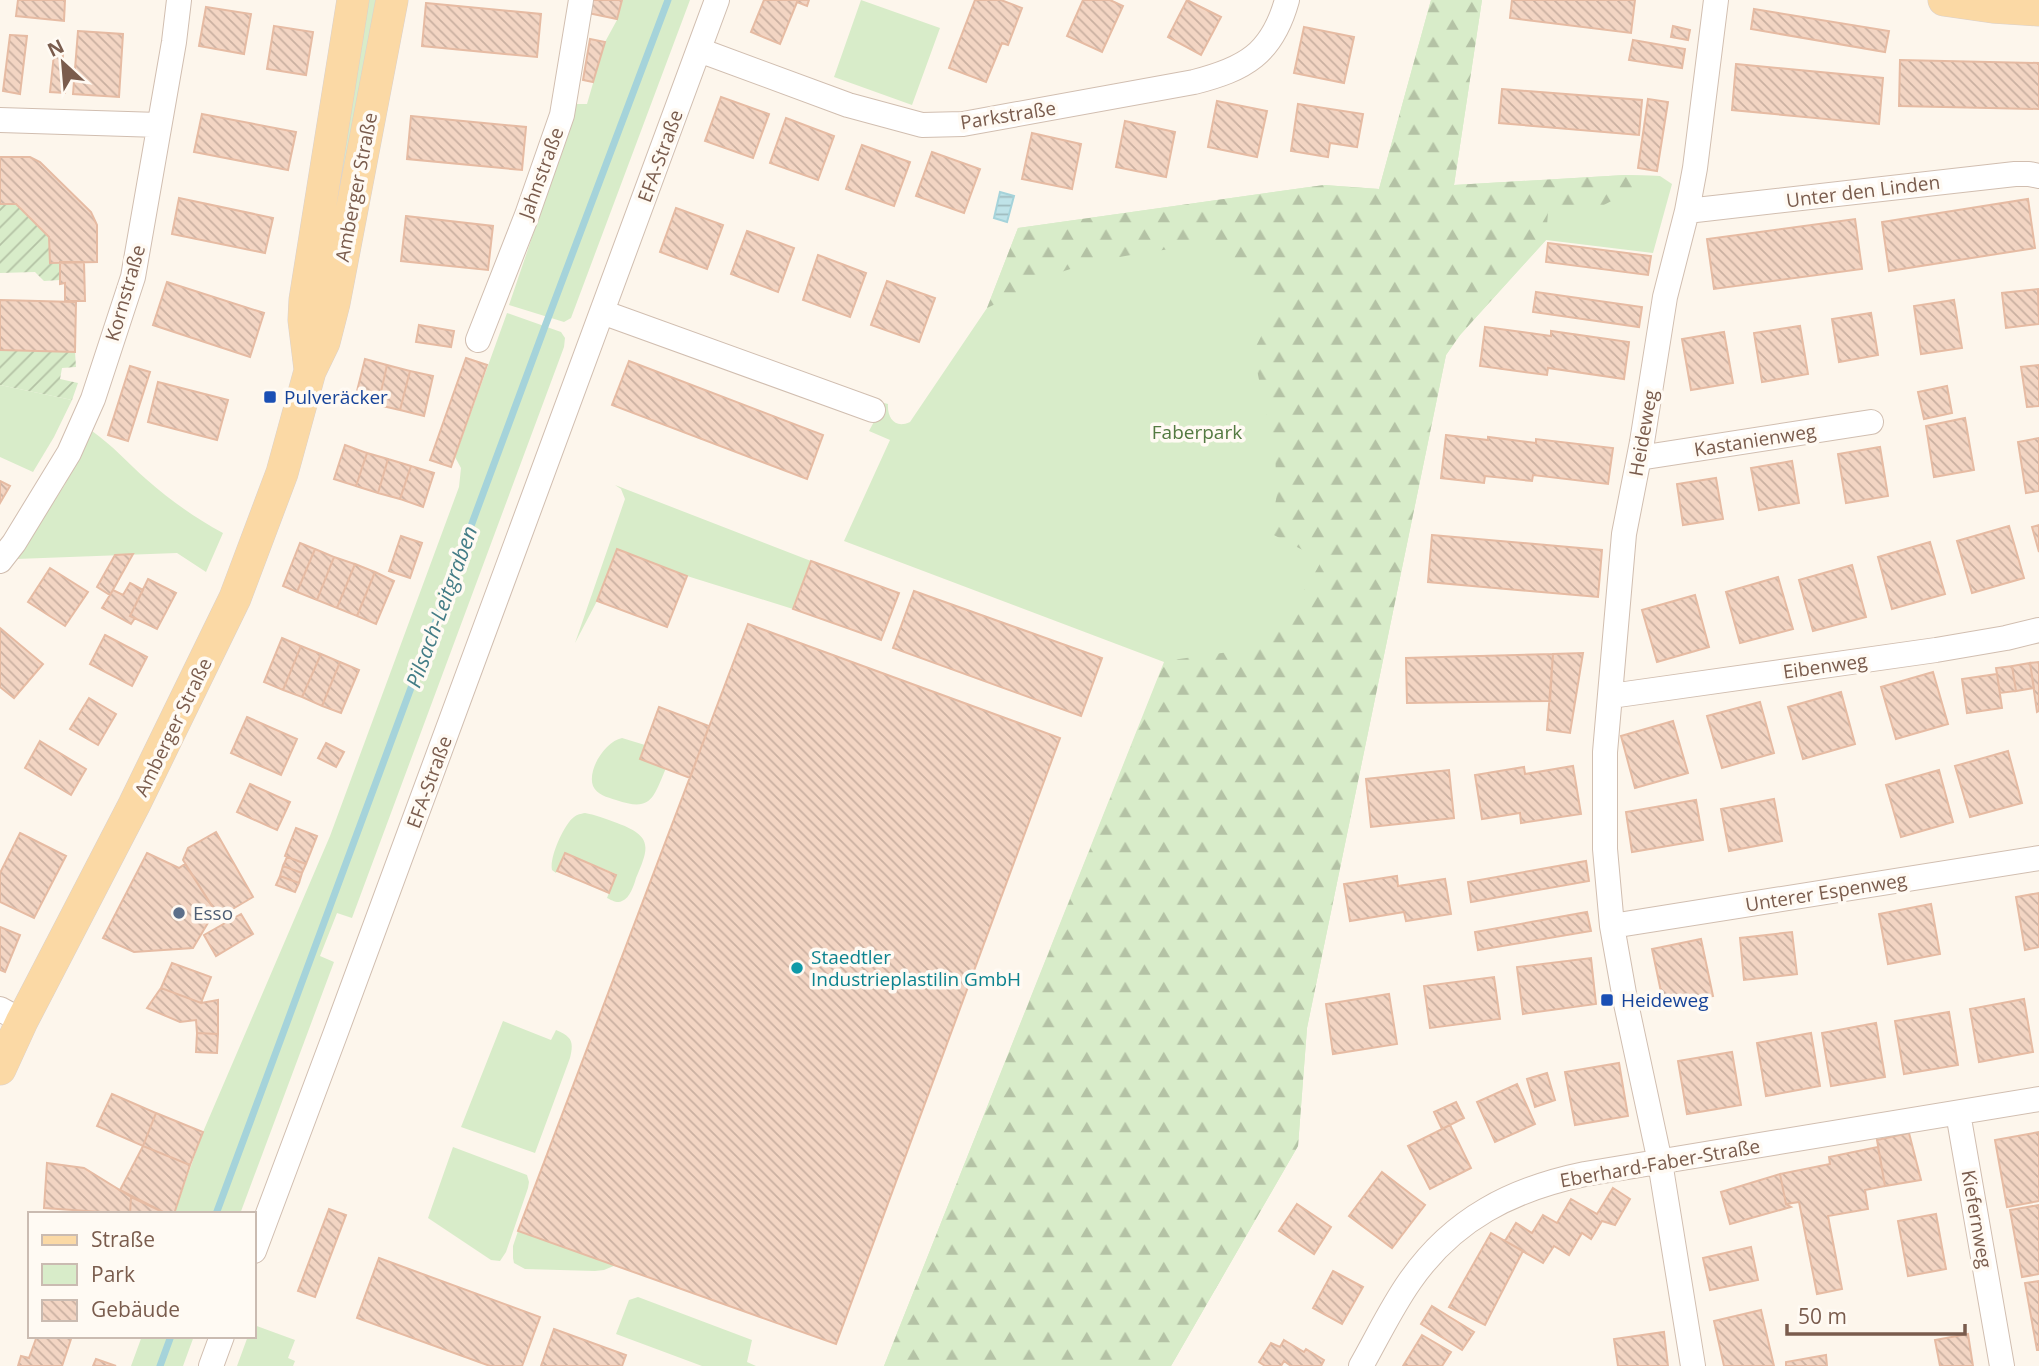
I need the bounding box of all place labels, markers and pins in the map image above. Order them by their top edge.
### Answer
place label: Pulveräcker [284,384,388,410]
marker: Pulveräcker [262,389,278,405]
place label: Esso [193,900,233,926]
marker: Esso [171,905,187,921]
place label: Staedtler Industrieplastilin GmbH [811,944,1021,992]
marker: Staedtler Industrieplastilin GmbH [789,960,805,976]
place label: Heideweg [1621,987,1708,1013]
marker: Heideweg [1599,992,1615,1008]

